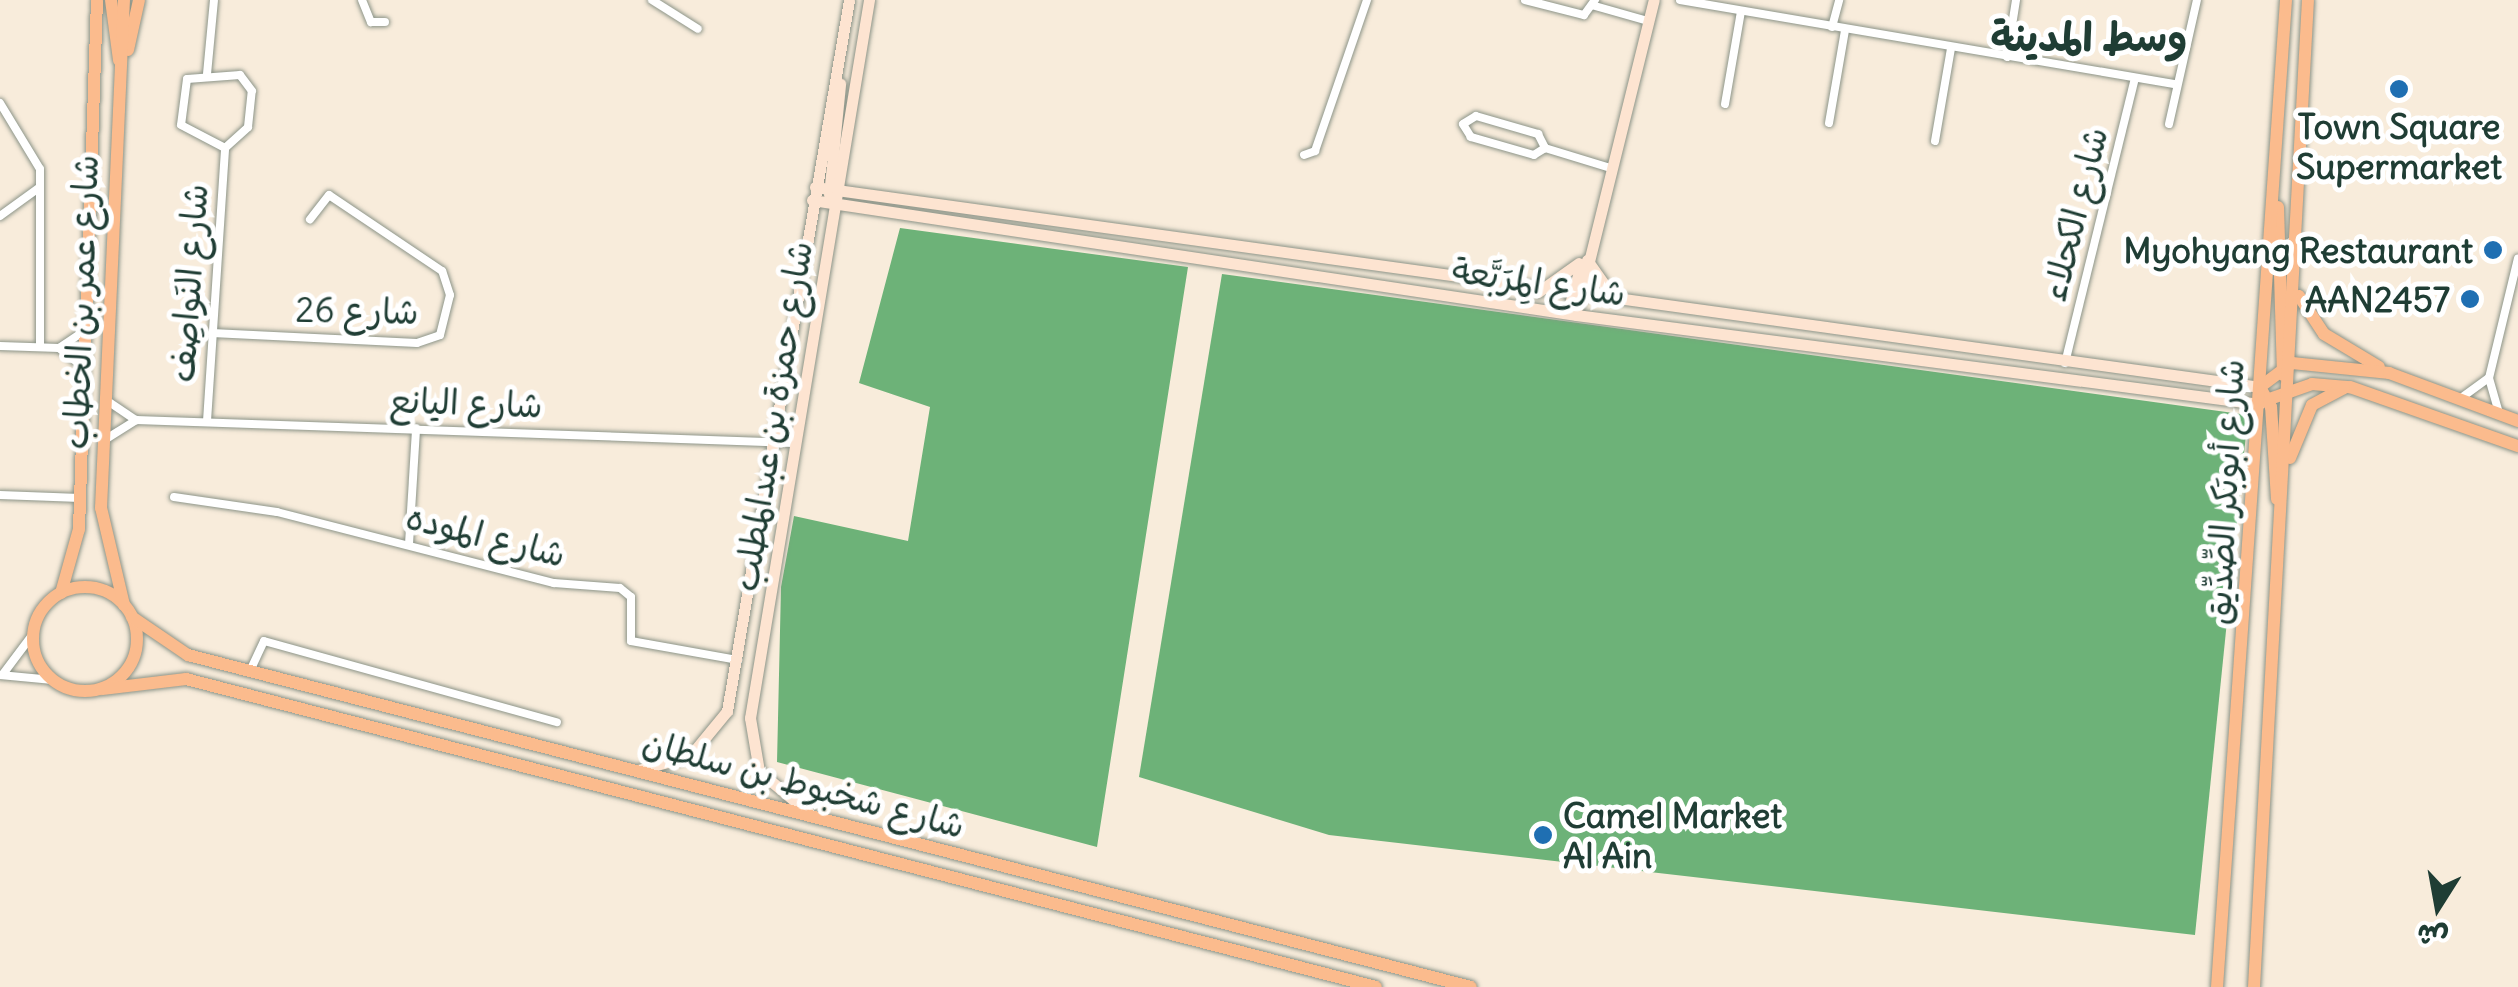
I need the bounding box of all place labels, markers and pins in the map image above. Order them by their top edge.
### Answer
marker: Town Square Supermarket [2388,78,2410,100]
place label: Town Square Supermarket [2296,105,2502,187]
place label: Myohyang Restaurant [2123,229,2473,271]
marker: Myohyang Restaurant [2482,239,2504,261]
place label: AAN2457 [2305,278,2450,320]
marker: AAN2457 [2459,288,2481,310]
place label: Camel Market Al Ain [1563,794,1782,876]
marker: Camel Market Al Ain [1532,824,1554,846]

